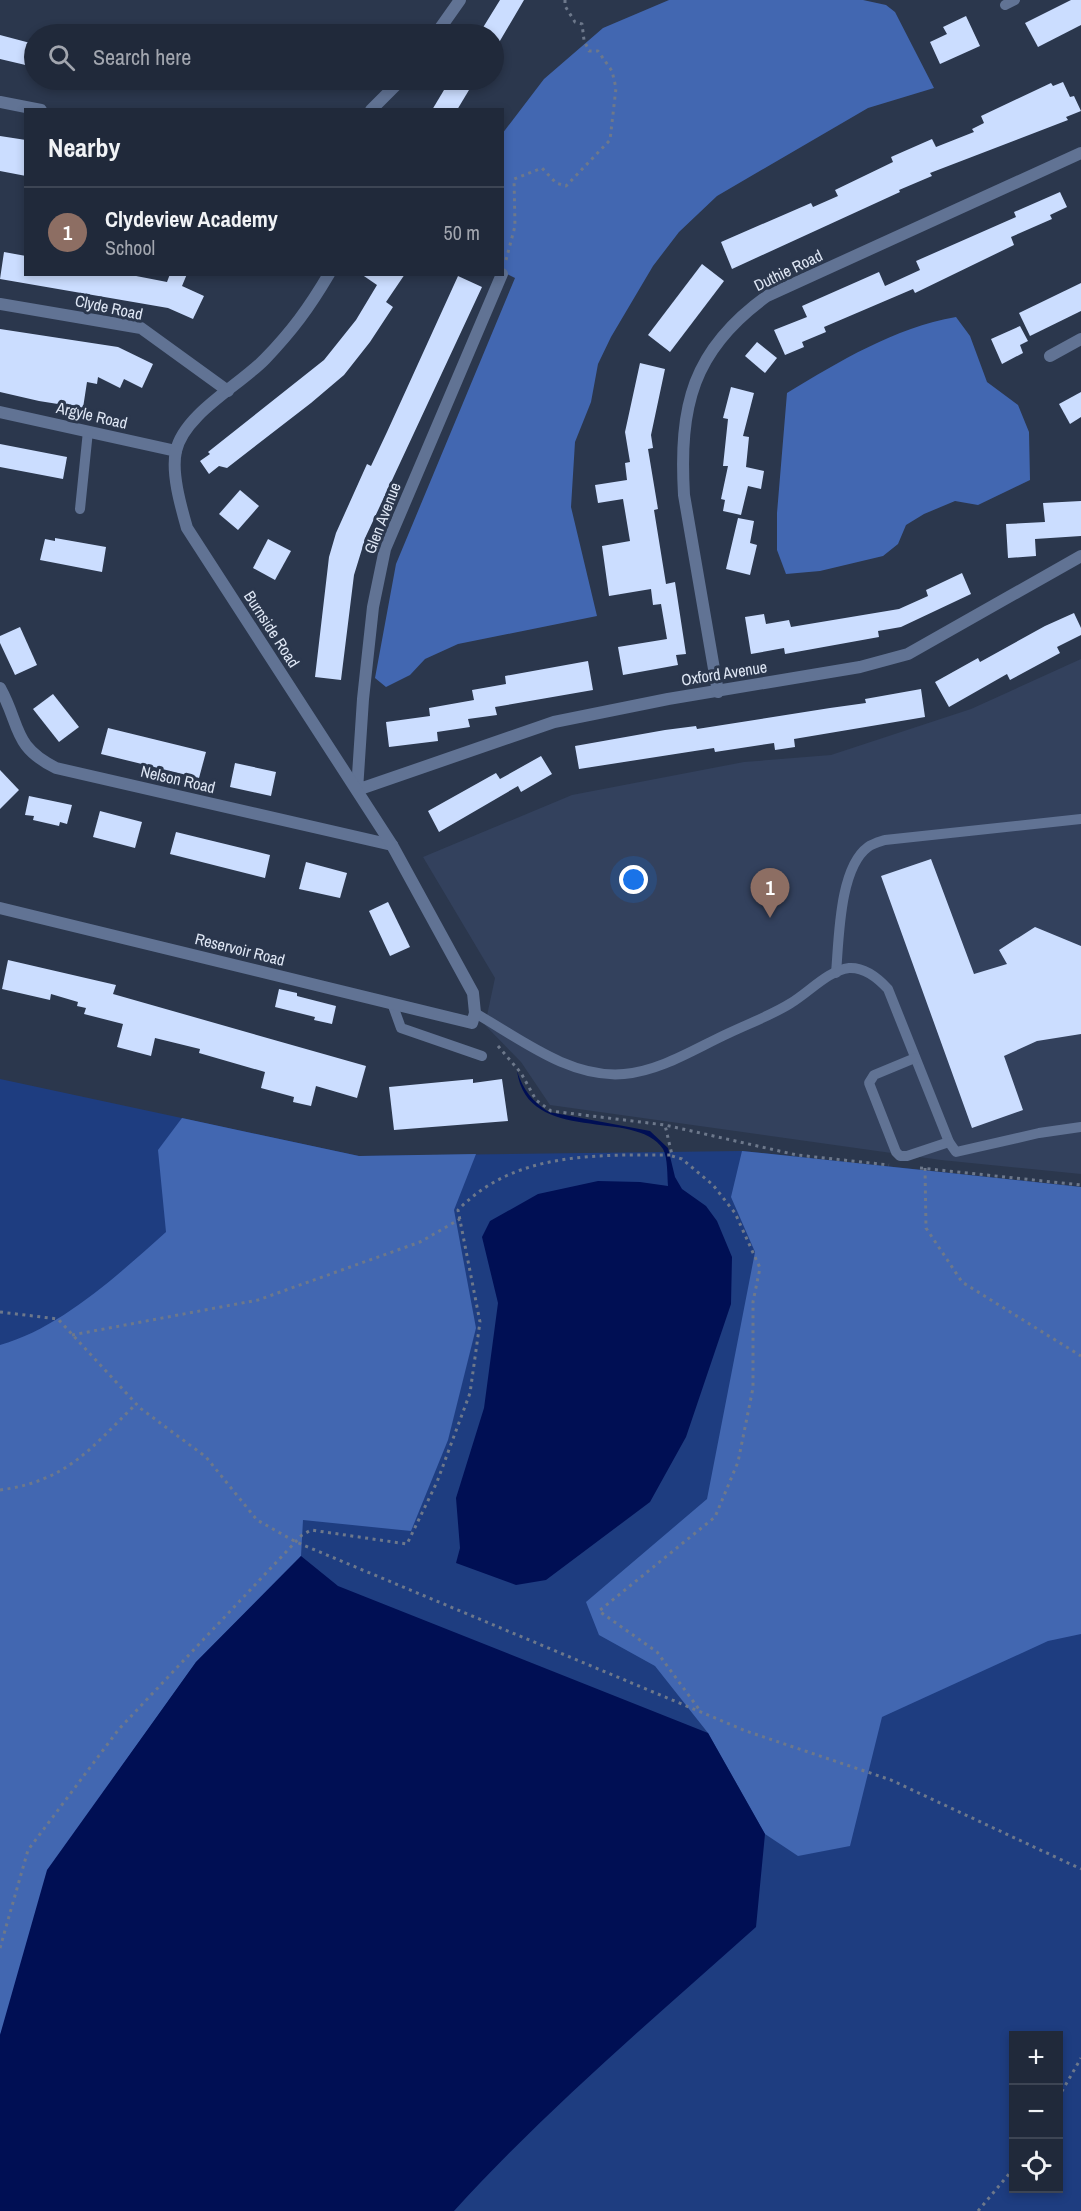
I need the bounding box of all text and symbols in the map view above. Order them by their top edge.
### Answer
search box [24,24,504,90]
icon: search [45,41,78,74]
text: Search here [93,42,191,72]
text: Nearby [48,130,120,165]
text: Clydeview Academy [105,204,278,234]
text: 1 [63,219,72,246]
text: 50 m [444,219,480,246]
text: School [105,234,155,261]
street label: Duthie Road [750,244,826,296]
street label: Clyde Road [73,289,145,325]
street label: Argyle Road [53,396,130,434]
street label: Glen Avenue [358,479,406,557]
street label: Burnside Road [239,586,305,672]
street label: Oxford Avenue [680,655,768,691]
street label: Nelson Road [139,760,217,798]
your location [619,865,648,894]
pin: 1 [750,868,790,918]
street label: Reservoir Road [193,927,287,971]
map controls [1009,2031,1063,2193]
button: + [1009,2031,1063,2085]
button: − [1009,2085,1063,2139]
button: locate [1009,2139,1063,2193]

